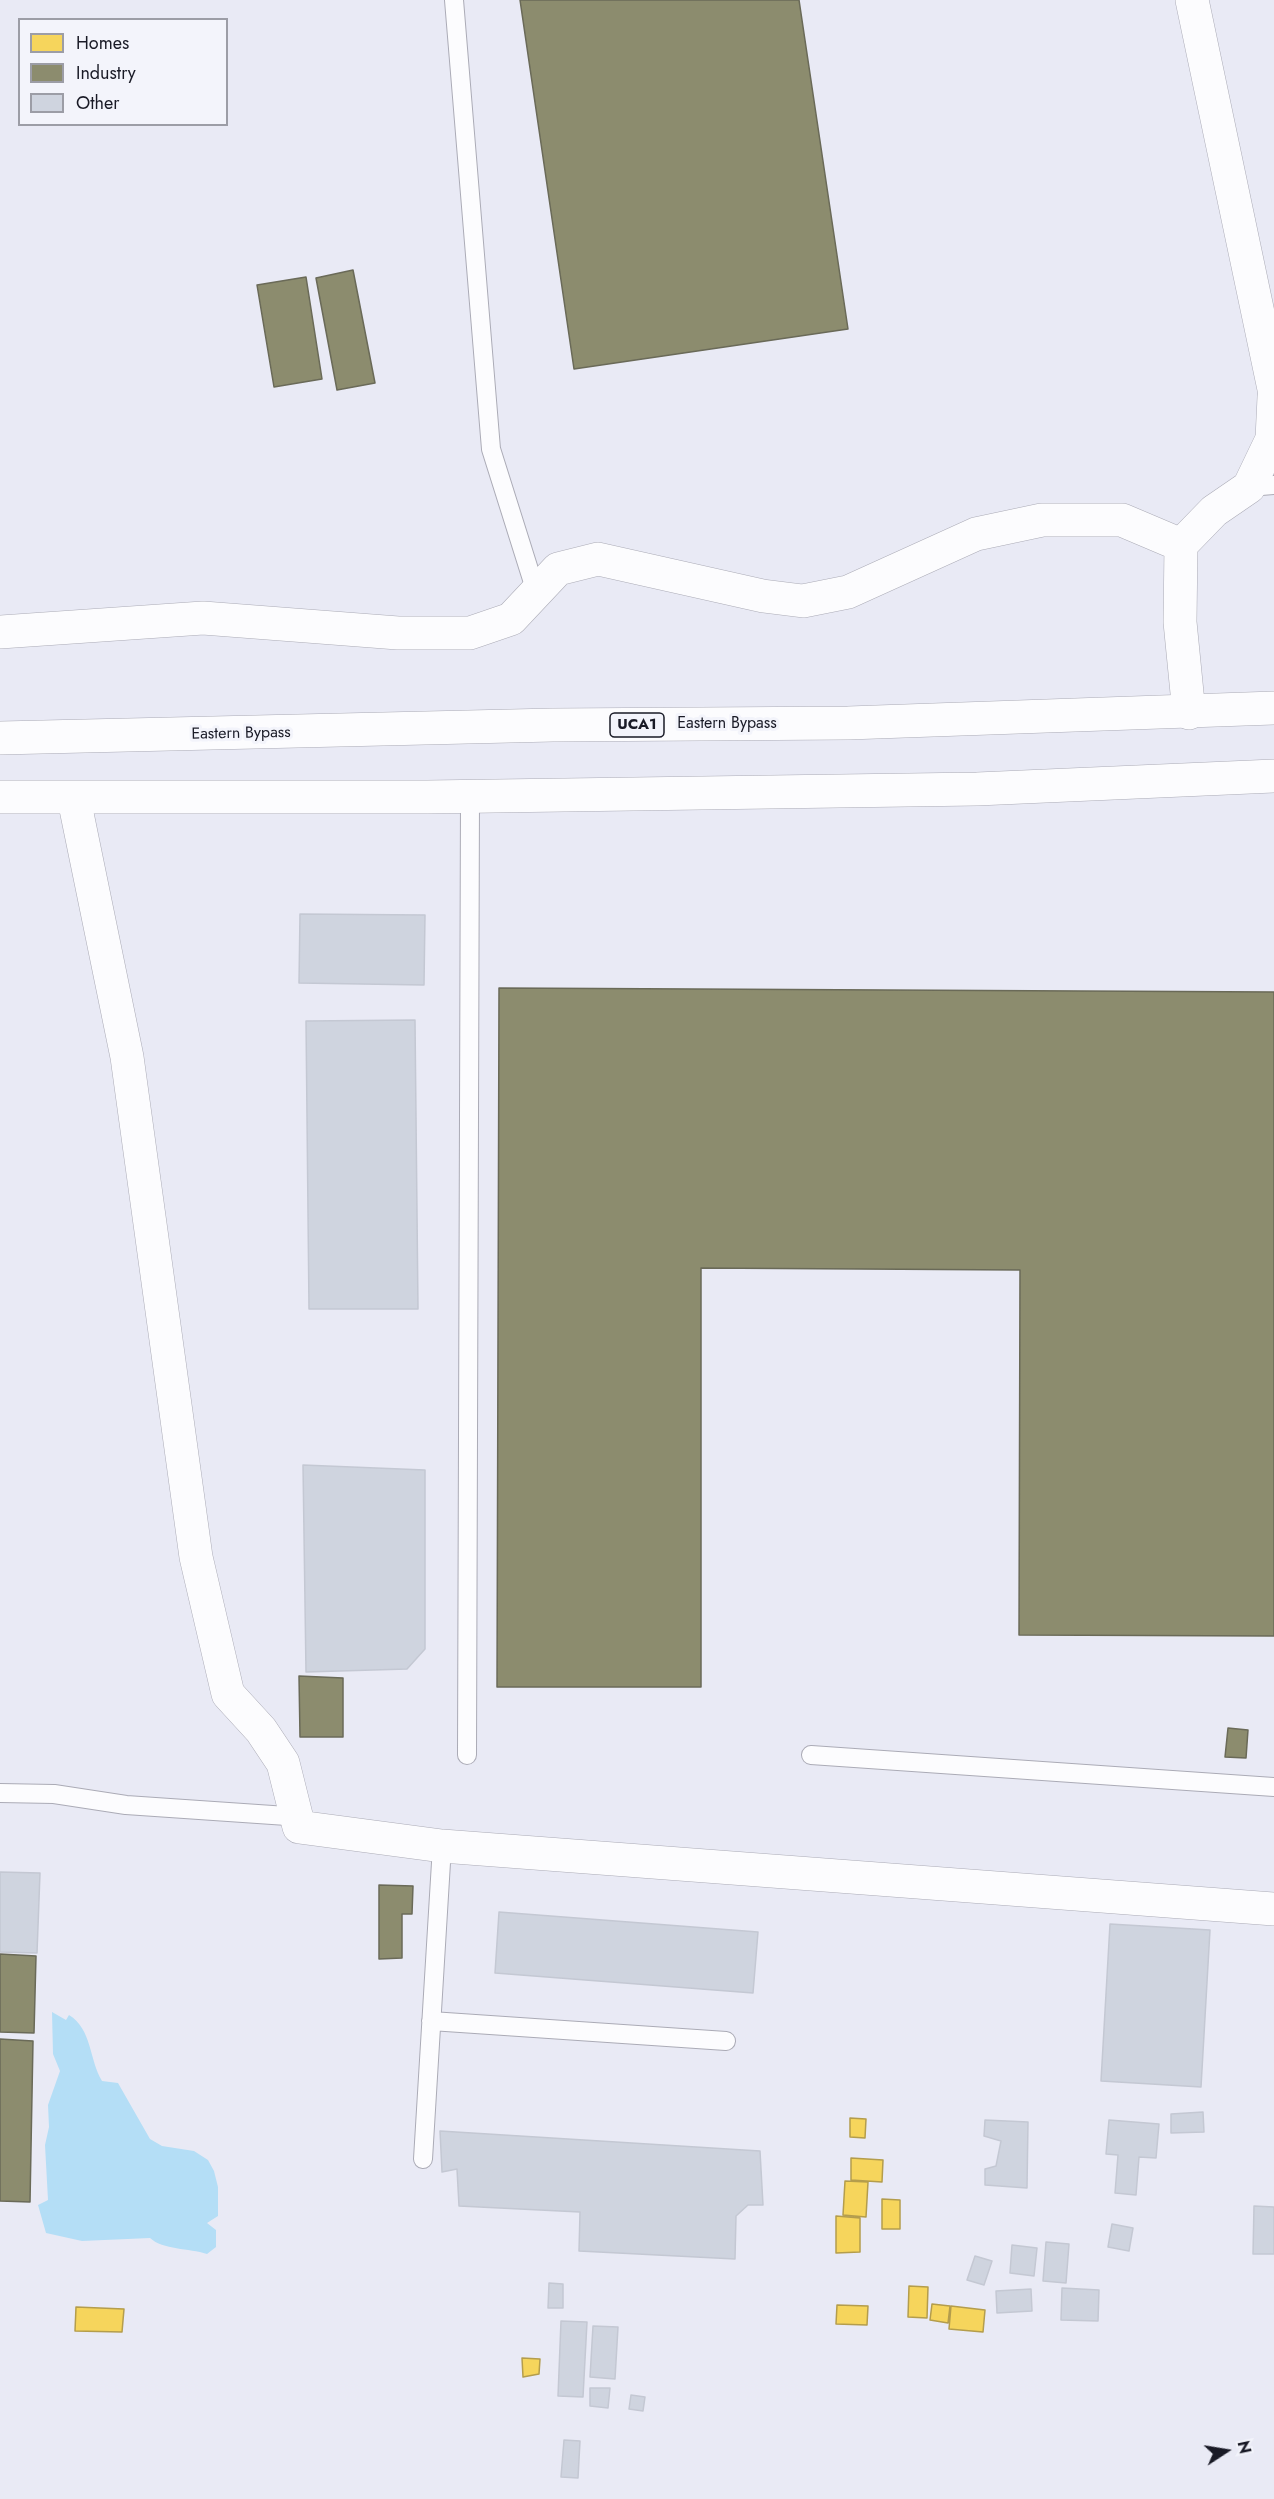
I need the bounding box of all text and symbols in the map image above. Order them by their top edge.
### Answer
legend [18,18,228,126]
text: Homes [76,30,129,56]
text: Industry [76,60,136,86]
text: Other [76,90,119,116]
road number: UCA1 [610,713,664,737]
street label: Eastern Bypass [677,714,777,734]
street label: Eastern Bypass [191,724,291,744]
north arrow [1196,2421,1256,2481]
text: N [1232,2439,1257,2456]

